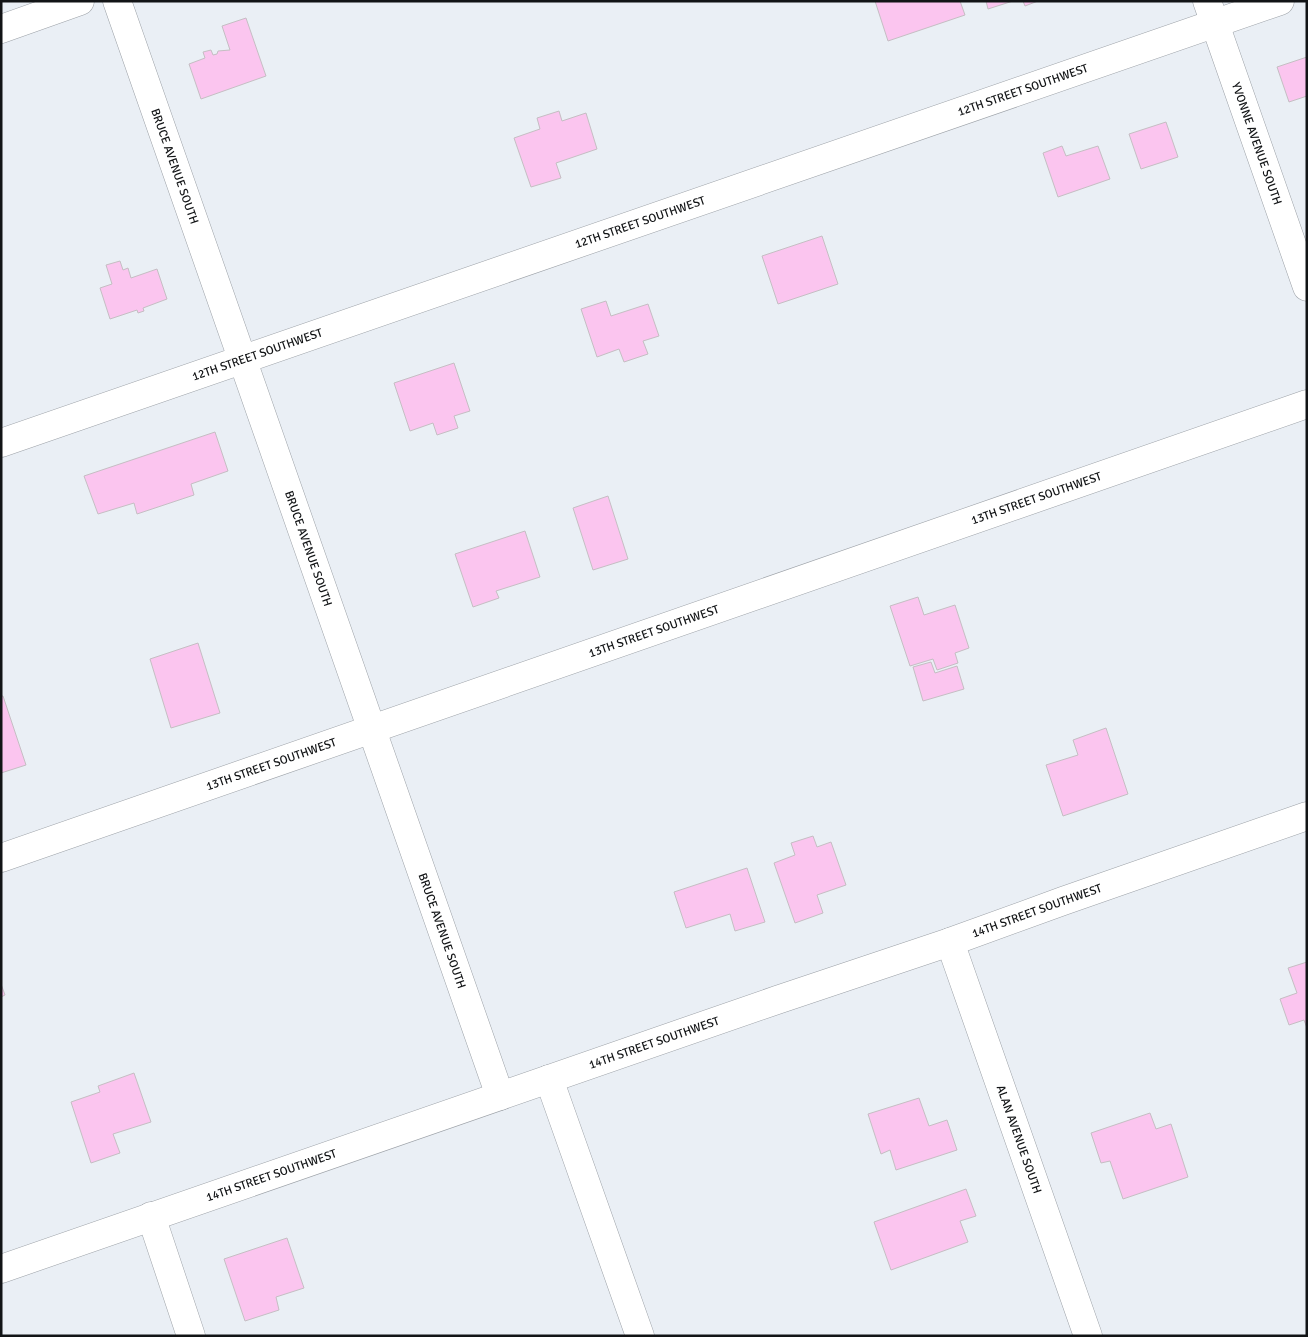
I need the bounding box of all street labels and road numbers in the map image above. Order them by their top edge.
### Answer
street label: 12TH STREET SOUTHWEST [955,60,1090,119]
street label: YVONNE AVENUE SOUTH [1228,80,1285,207]
street label: BRUCE AVENUE SOUTH [148,106,202,226]
street label: 12TH STREET SOUTHWEST [573,193,707,252]
street label: 12TH STREET SOUTHWEST [190,325,324,384]
street label: 13TH STREET SOUTHWEST [969,469,1104,528]
street label: BRUCE AVENUE SOUTH [281,489,336,608]
street label: 13TH STREET SOUTHWEST [586,601,721,661]
street label: 13TH STREET SOUTHWEST [204,734,338,794]
street label: BRUCE AVENUE SOUTH [415,871,469,991]
street label: 14TH STREET SOUTHWEST [970,881,1104,941]
street label: 14TH STREET SOUTHWEST [587,1013,721,1072]
street label: ALAN AVENUE SOUTH [993,1083,1045,1196]
street label: 14TH STREET SOUTHWEST [204,1146,339,1205]

